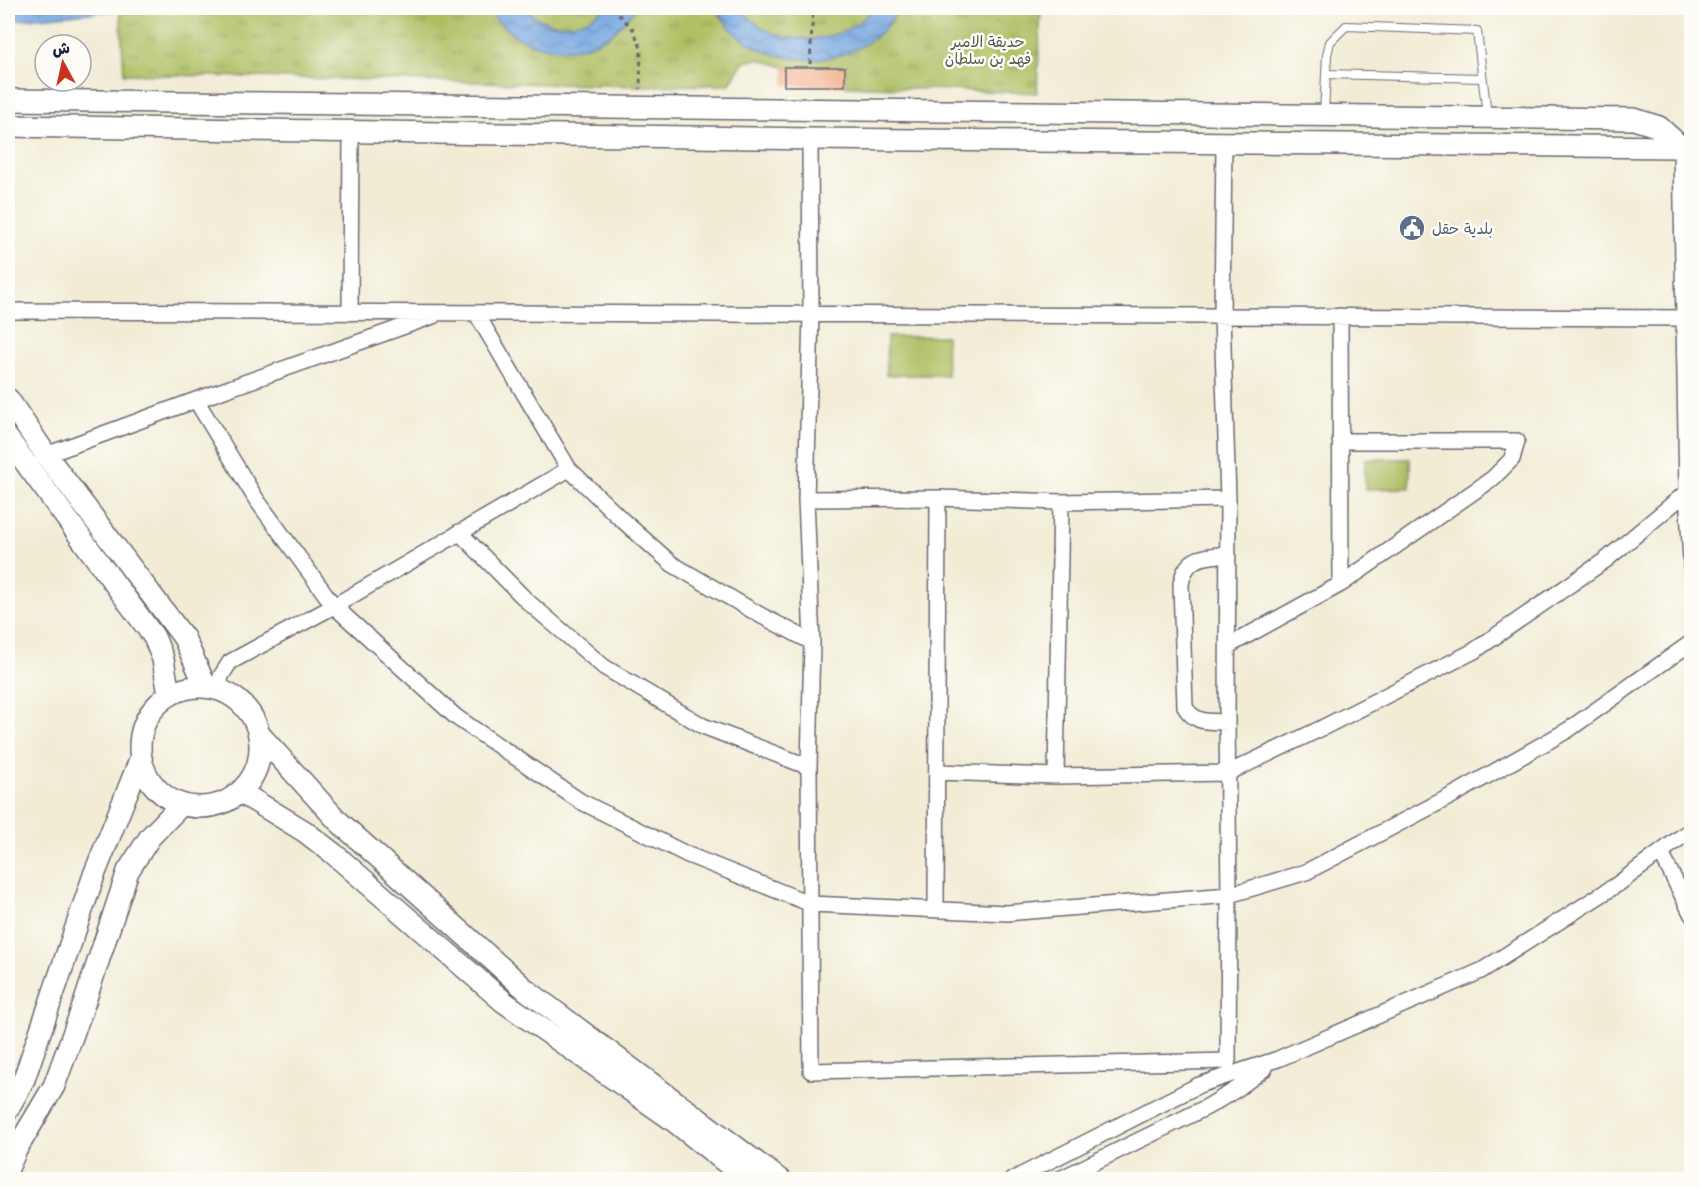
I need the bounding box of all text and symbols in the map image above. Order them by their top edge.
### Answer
park label: حديقة الامير فهد بن سلطان [945,31,1031,68]
north arrow [33,33,93,93]
text: ش [51,36,71,59]
public building icon: بلدية حقل [1397,213,1427,243]
place label: بلدية حقل [1432,218,1493,238]

